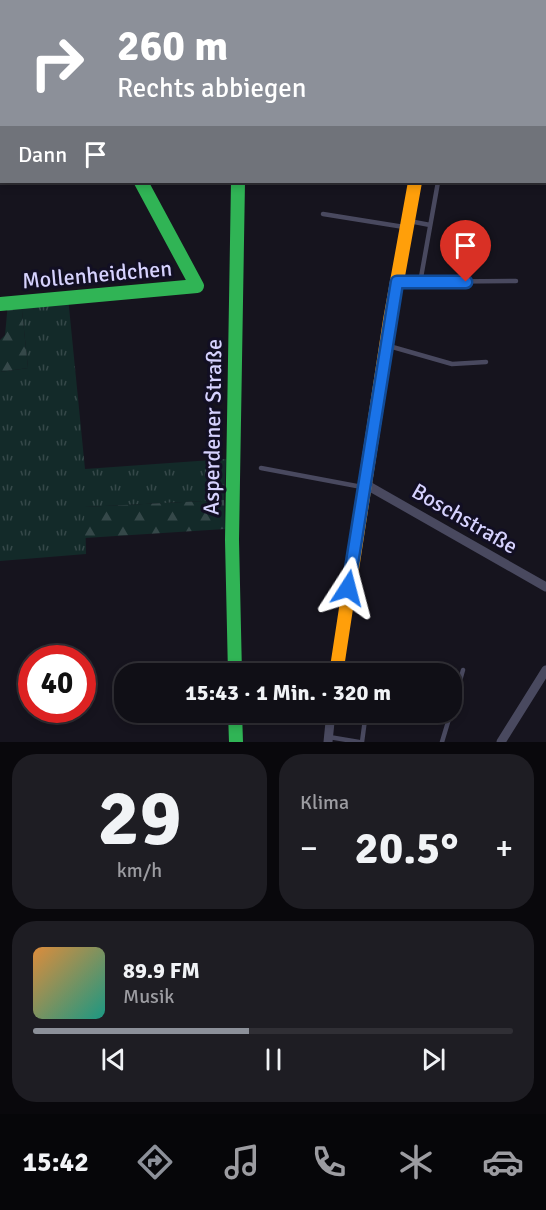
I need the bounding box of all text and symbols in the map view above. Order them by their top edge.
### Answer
text: 260 m [117,21,228,72]
icon: right [18,24,96,102]
text: Rechts abbiegen [117,72,307,105]
icon: arrive [79,138,112,171]
text: Dann [18,141,67,168]
pin [440,220,491,282]
icon: arrive [449,229,482,262]
street label: Mollenheidchen [21,254,173,295]
street label: Asperdener Straße [197,339,228,515]
street label: Boschstraße [407,477,523,560]
position arrow [316,556,380,620]
speed limit sign: 40 [18,645,96,723]
text: 15:43 · 1 Min. · 320 m [185,679,391,706]
text: 29 [97,771,182,867]
text: Klima [300,790,349,815]
text: 20.5° [355,821,458,876]
text: − [300,828,318,869]
text: + [495,828,513,869]
text: km/h [117,858,162,883]
text: 89.9 FM [123,957,200,984]
text: Musik [123,984,174,1009]
icon: previous [97,1043,130,1076]
icon: pause [257,1043,290,1076]
icon: next [417,1043,450,1076]
icon: directions [134,1141,176,1183]
icon: music [221,1141,263,1183]
icon: phone [308,1141,350,1183]
icon: climate [395,1141,437,1183]
icon: car [482,1141,524,1183]
text: 15:42 [22,1146,89,1179]

